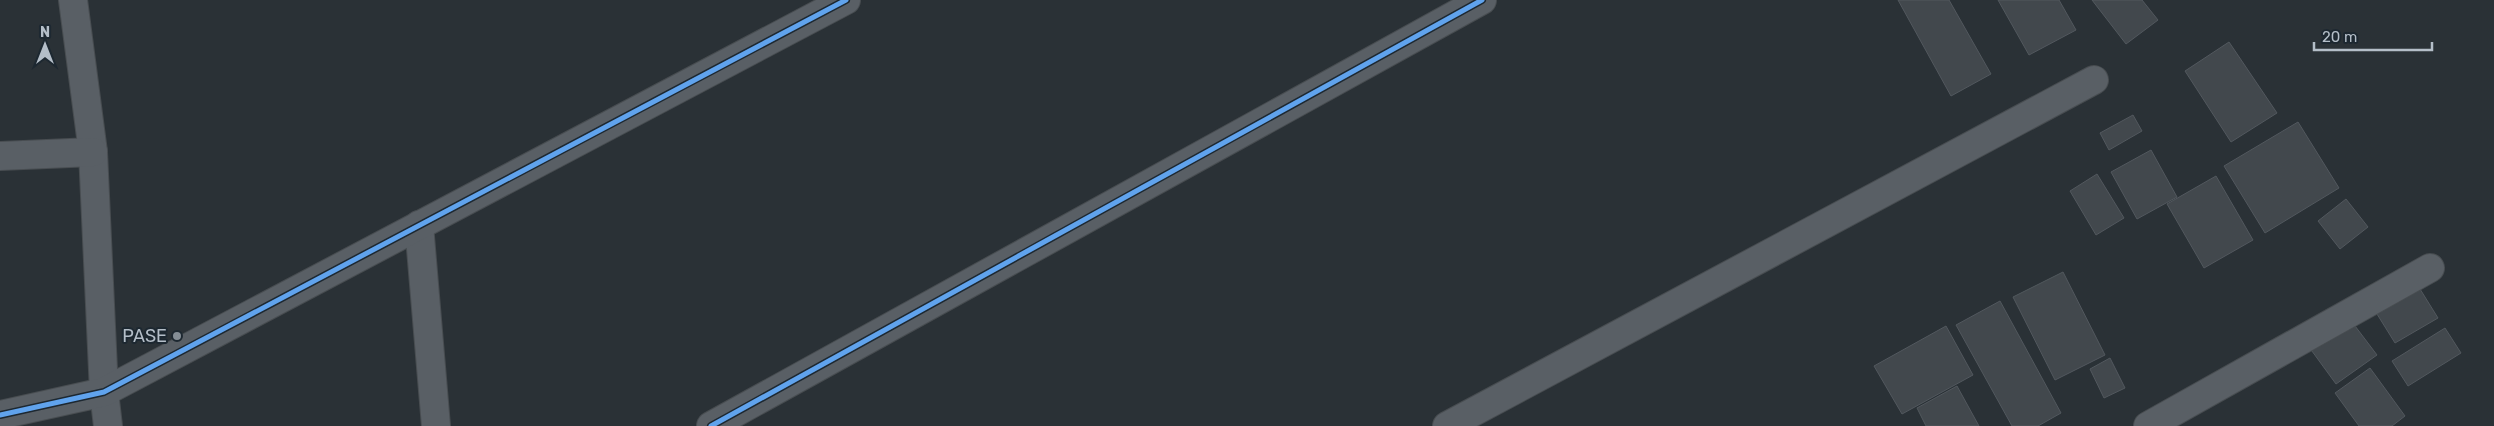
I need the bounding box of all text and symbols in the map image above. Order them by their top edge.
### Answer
north arrow [20,20,70,70]
scale bar [2314,20,2432,52]
text: N [40,24,50,41]
text: 20 m [2322,28,2357,46]
place label: PASE [122,325,167,347]
marker: PASE [171,330,183,342]

